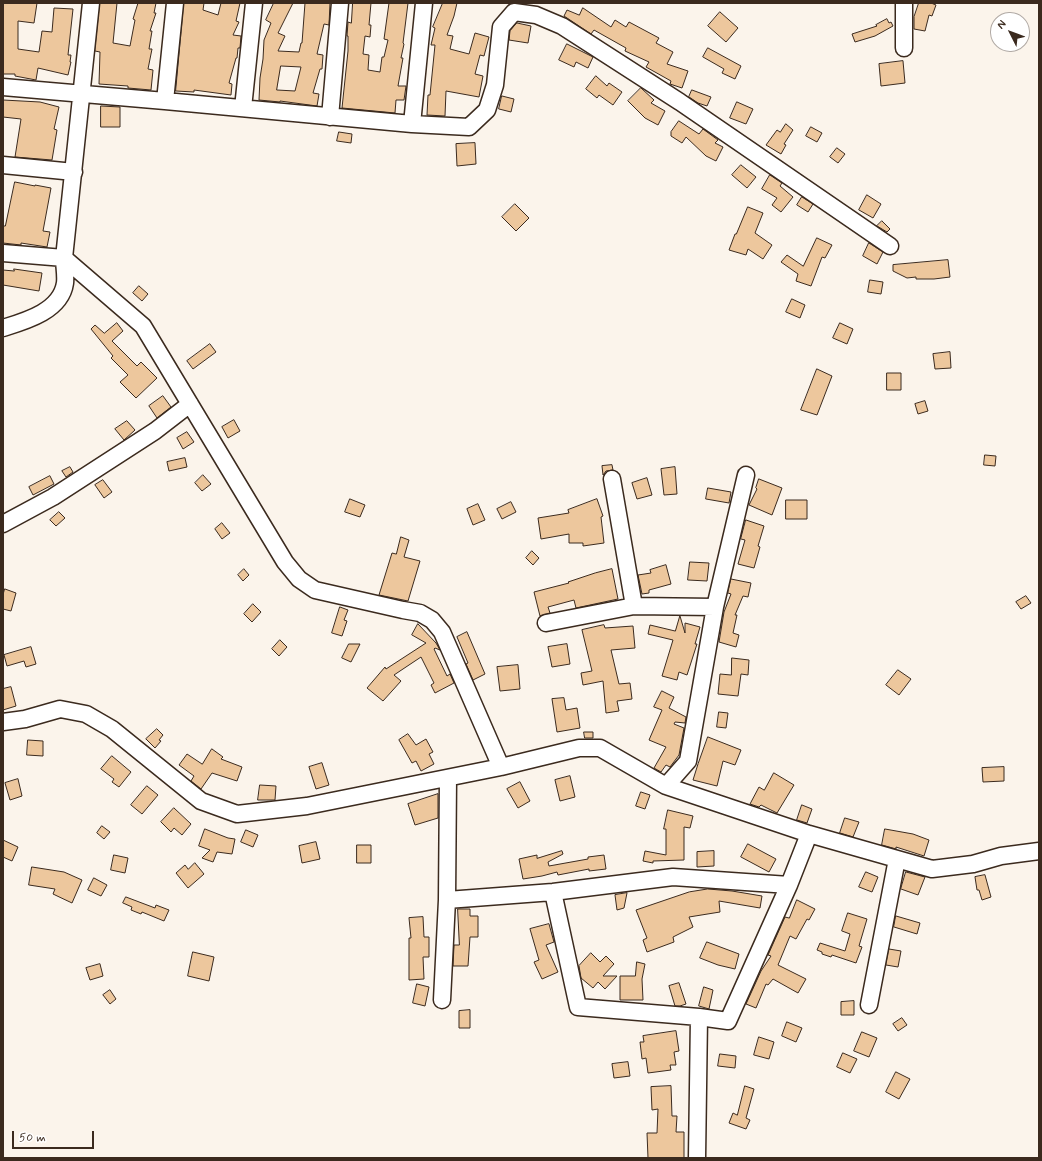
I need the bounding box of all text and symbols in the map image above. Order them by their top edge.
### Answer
north arrow [990,12,1030,52]
text: N [994,17,1009,32]
scale bar [14,1123,96,1149]
text: 50 m [19,1130,46,1146]

